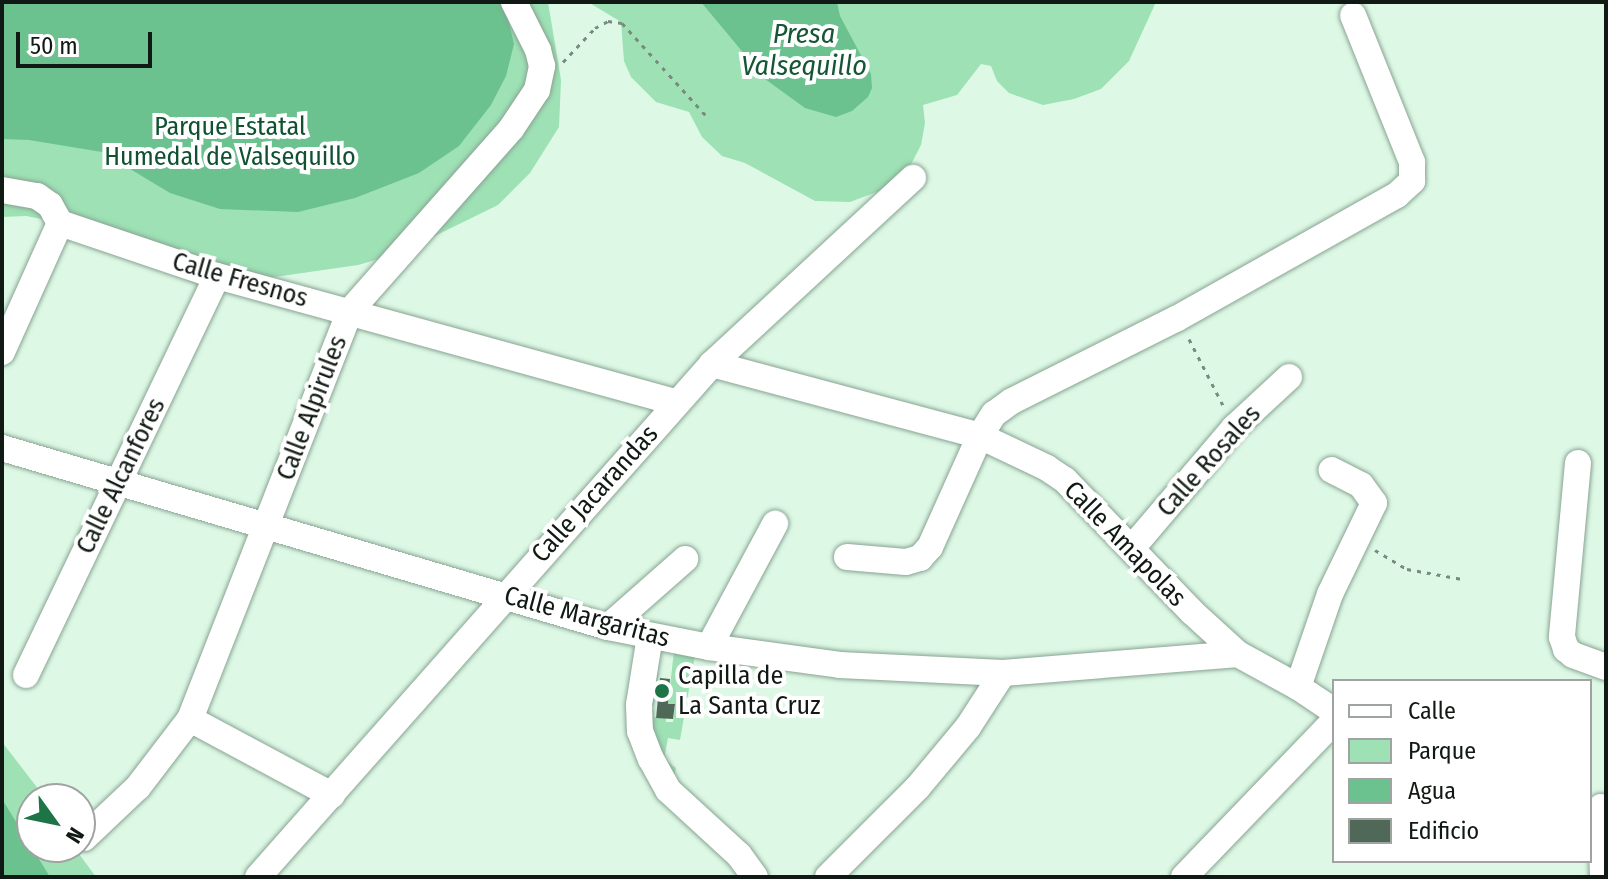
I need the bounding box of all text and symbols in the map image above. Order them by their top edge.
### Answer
scale bar [20,16,156,66]
water label: Presa Valsequillo [741,17,867,83]
text: 50 m [30,32,78,60]
park label: Parque Estatal Humedal de Valsequillo [104,111,356,172]
street label: Calle Fresnos [169,246,311,314]
street label: Calle Alpirules [270,331,354,485]
street label: Calle Alcanfores [70,393,172,559]
street label: Calle Rosales [1151,399,1267,523]
street label: Calle Jacarandas [525,419,665,569]
street label: Calle Amapolas [1057,475,1193,613]
street label: Calle Margaritas [501,580,673,654]
place label: Capilla de La Santa Cruz [678,660,820,722]
legend [1332,679,1592,863]
marker: Capilla de La Santa Cruz [653,682,671,700]
text: Calle [1408,697,1456,725]
text: Parque [1408,737,1476,765]
text: Agua [1408,777,1456,805]
north arrow [16,783,96,863]
text: Edificio [1408,817,1479,845]
text: N [60,822,90,848]

